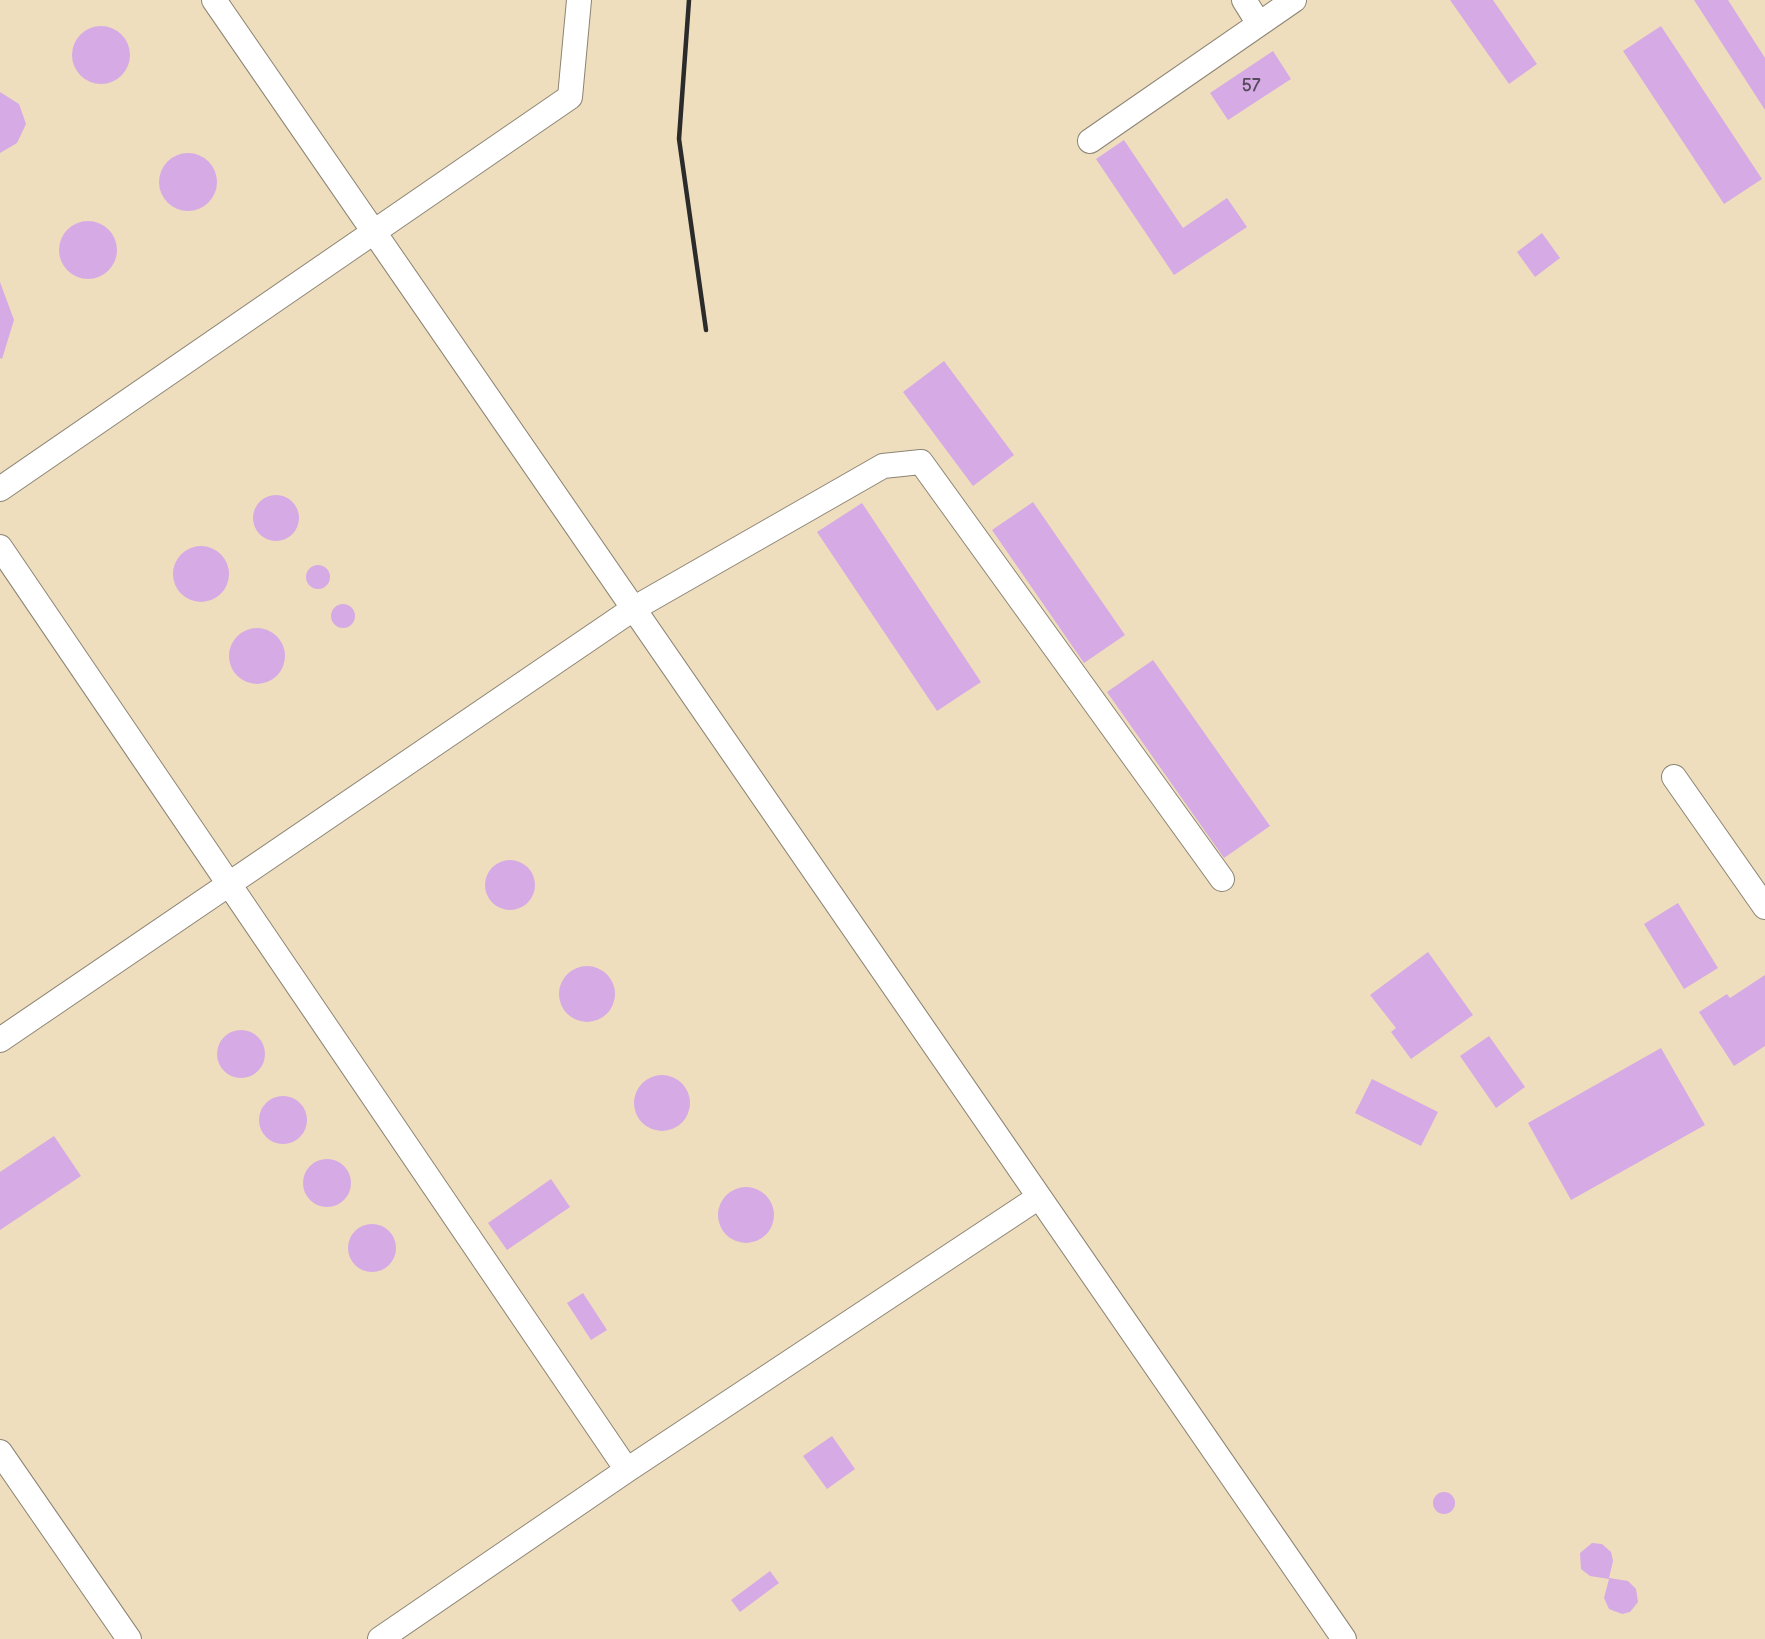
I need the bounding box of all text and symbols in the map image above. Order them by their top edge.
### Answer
house number: 57 [1241,75,1261,97]

